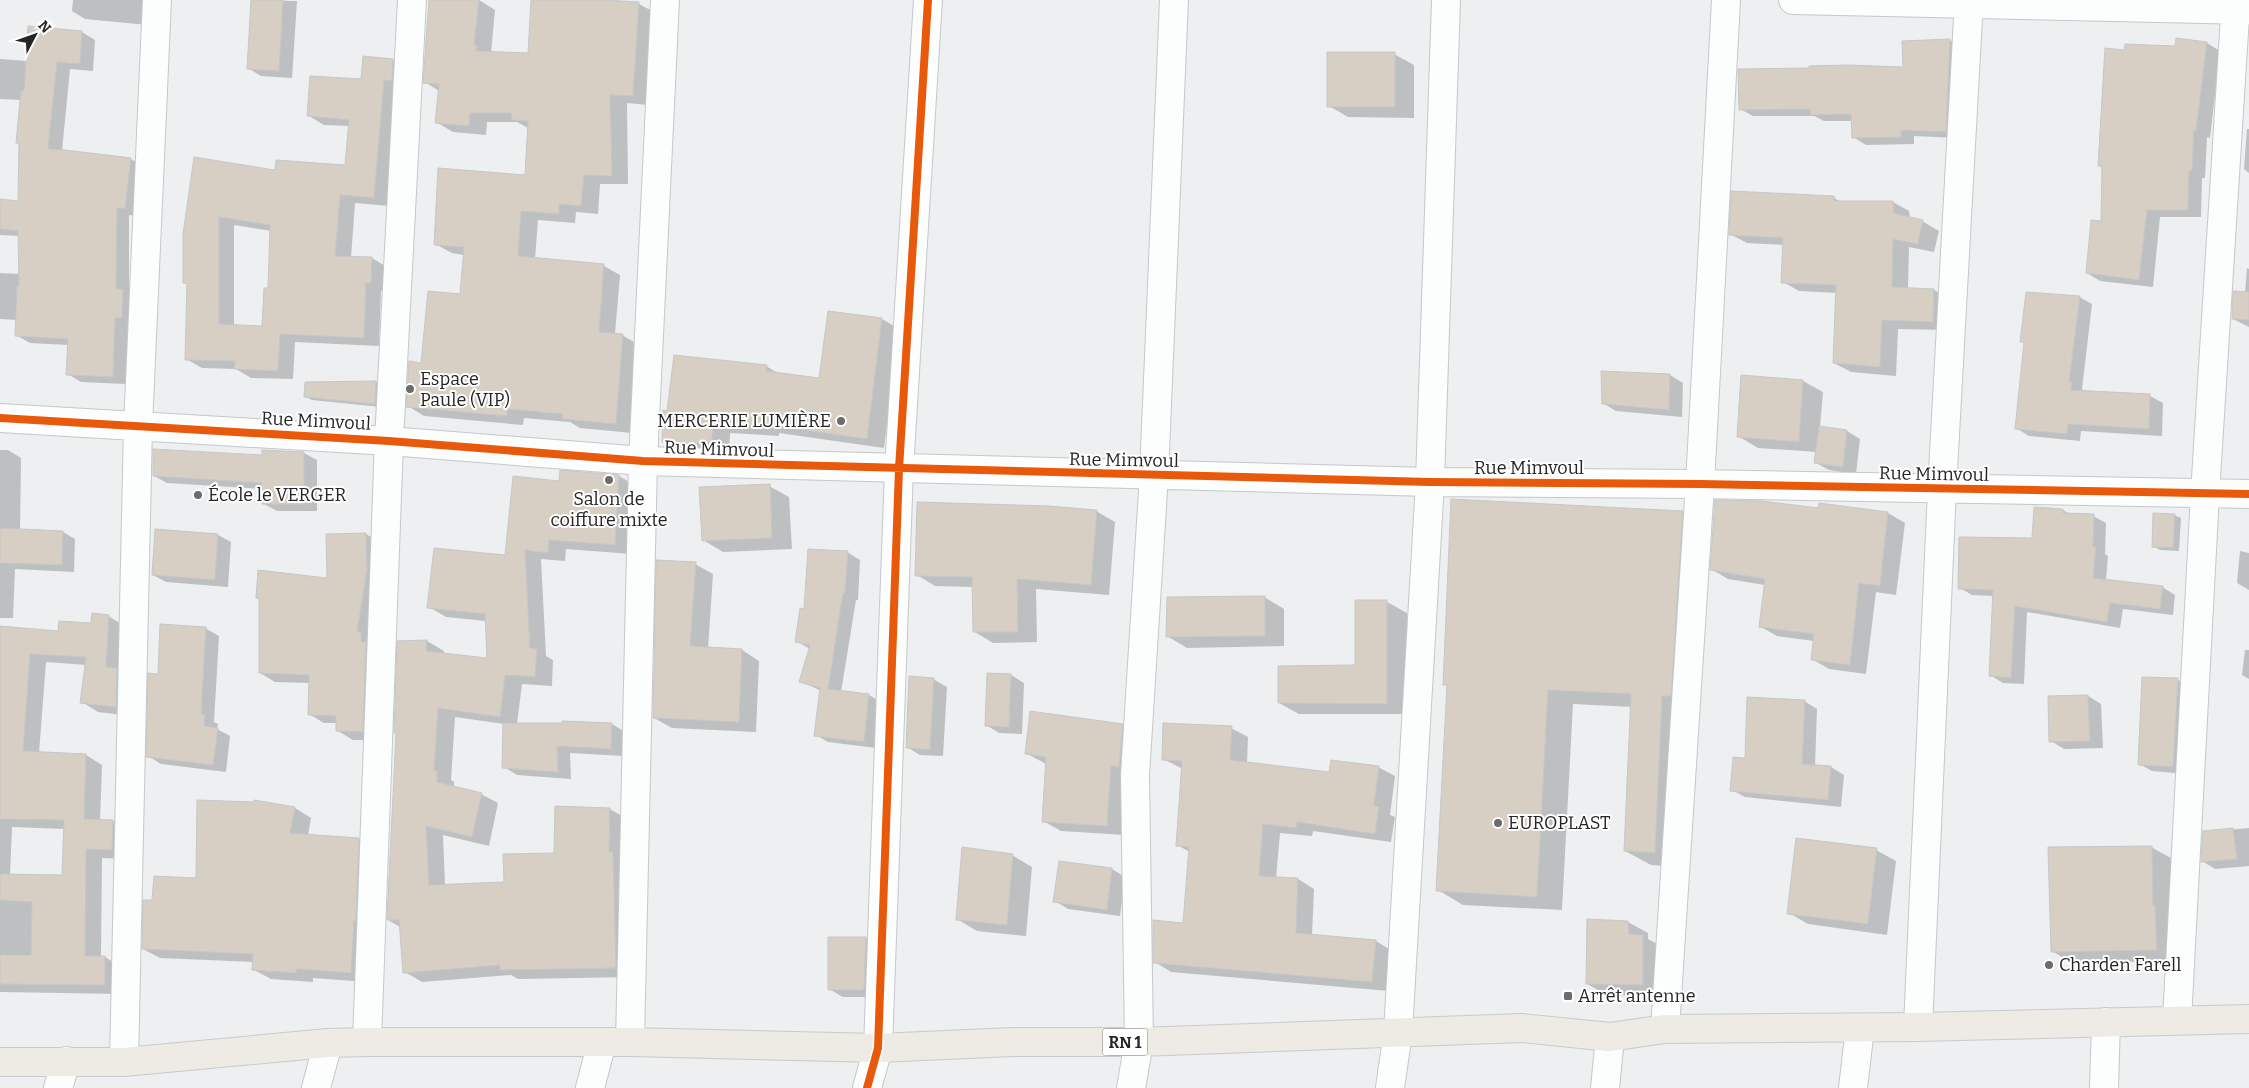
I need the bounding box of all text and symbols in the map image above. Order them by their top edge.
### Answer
north arrow [10,10,60,60]
text: N [34,17,55,37]
place label: Espace Paule (VIP) [420,368,510,411]
marker: Espace Paule (VIP) [404,383,416,395]
street label: Rue Mimvoul [260,407,372,435]
place label: MERCERIE LUMIÈRE [657,409,831,432]
marker: MERCERIE LUMIÈRE [835,415,847,427]
street label: Rue Mimvoul [664,436,774,462]
street label: Rue Mimvoul [1069,448,1179,472]
street label: Rue Mimvoul [1474,457,1584,479]
street label: Rue Mimvoul [1879,462,1989,486]
marker: Salon de coiffure mixte [603,474,615,486]
place label: École le VERGER [208,483,347,506]
place label: Salon de coiffure mixte [550,488,668,531]
marker: École le VERGER [192,489,204,501]
place label: EUROPLAST [1508,812,1611,834]
marker: EUROPLAST [1492,817,1504,829]
place label: Charden Farell [2059,954,2181,976]
marker: Charden Farell [2043,959,2055,971]
place label: Arrêt antenne [1578,985,1696,1007]
marker: Arrêt antenne [1562,990,1574,1002]
road number: RN 1 [1102,1028,1148,1056]

